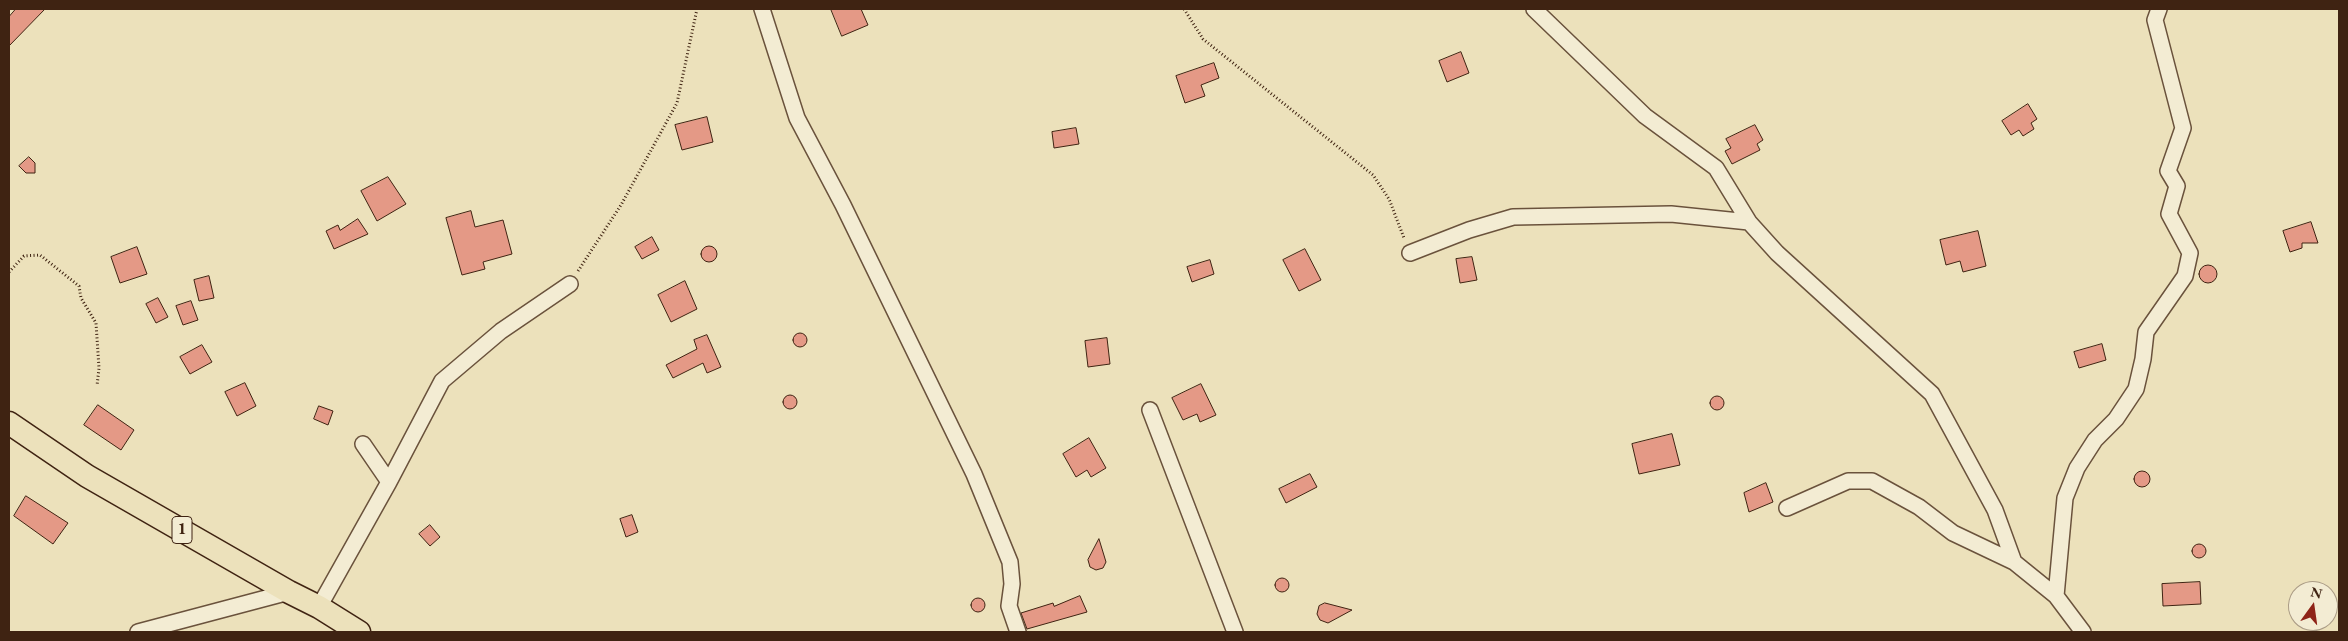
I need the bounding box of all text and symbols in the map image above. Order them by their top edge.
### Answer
road number: 1 [172,516,192,544]
north arrow [2288,581,2338,631]
text: N [2309,582,2324,603]

